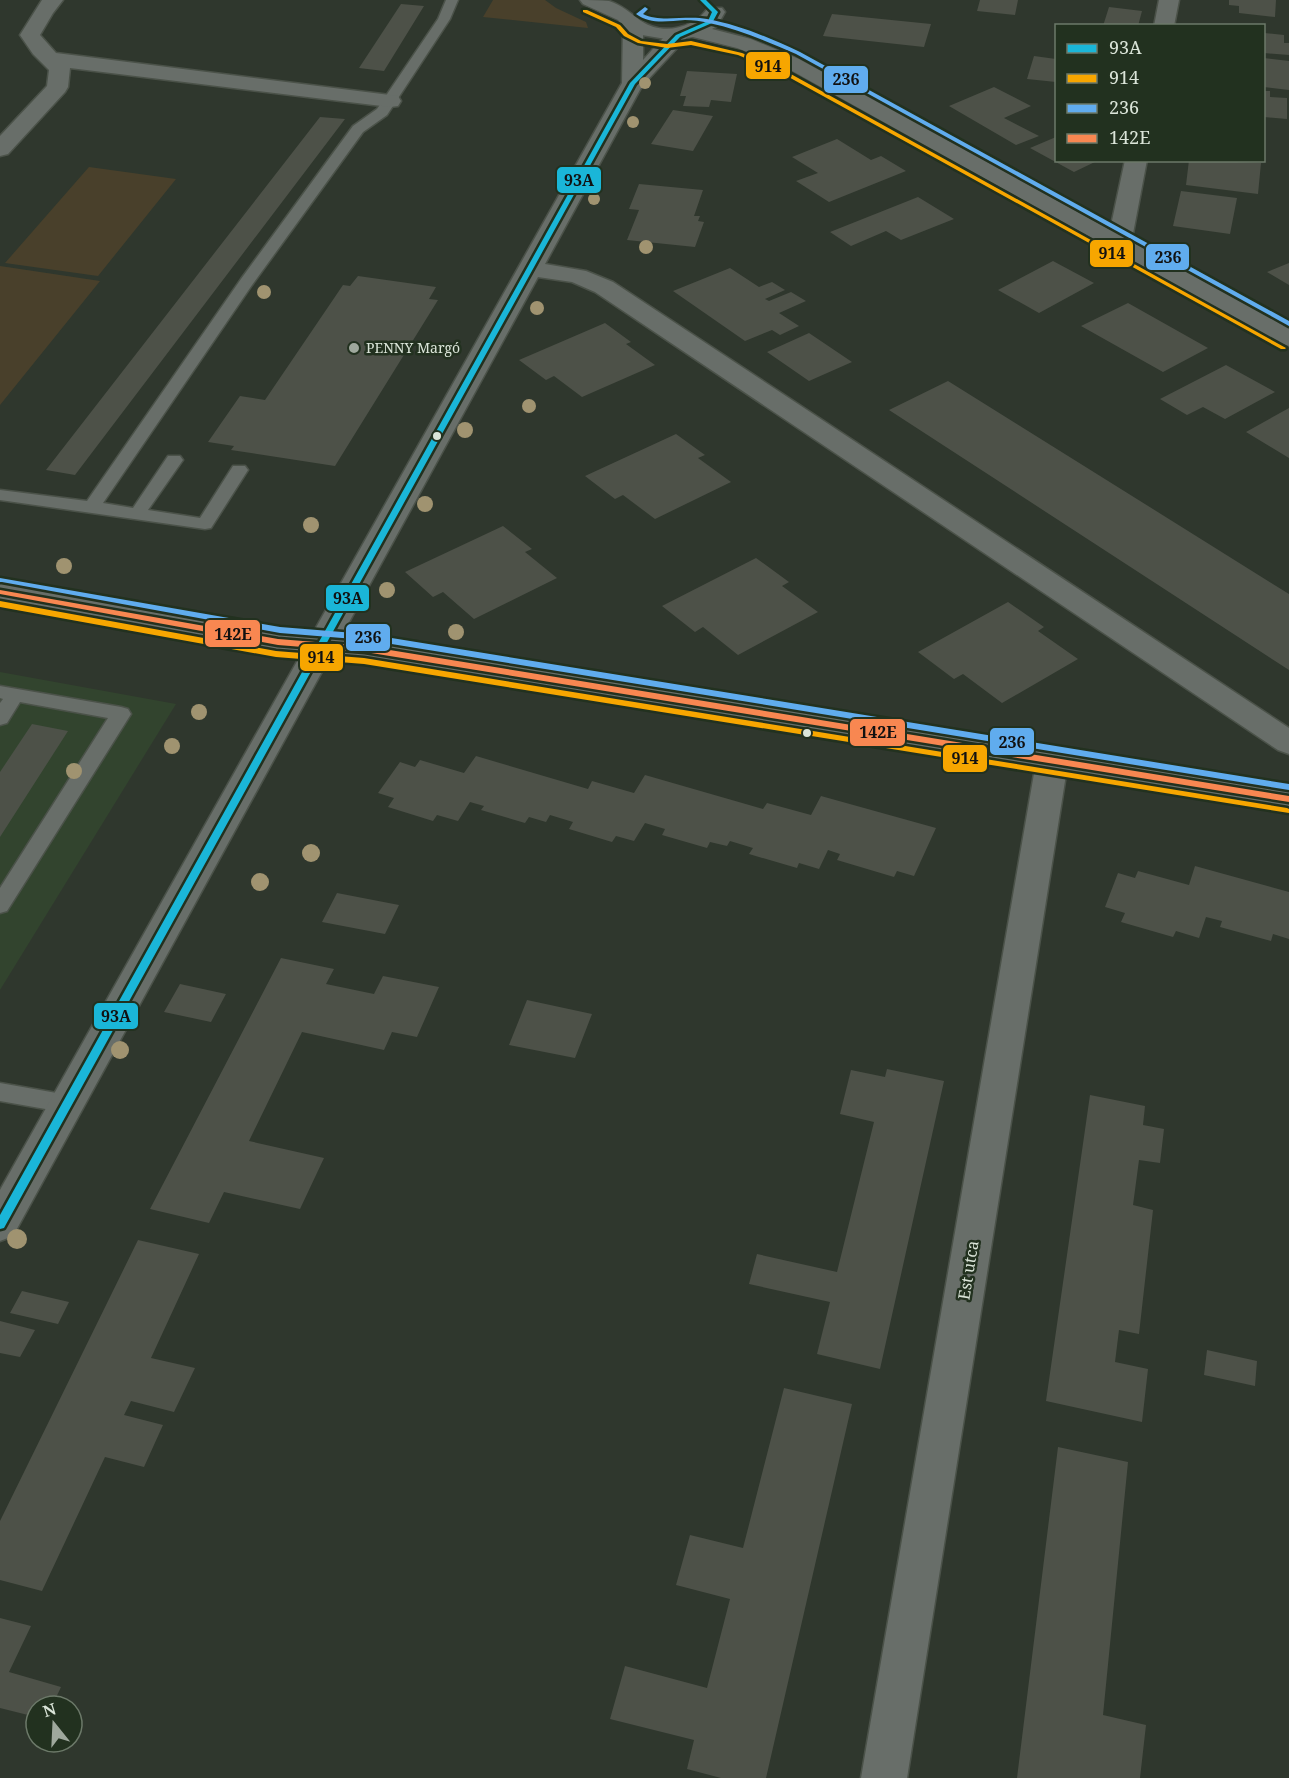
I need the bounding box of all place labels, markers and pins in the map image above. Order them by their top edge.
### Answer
place label: PENNY Margó [366,338,460,357]
marker: PENNY Margó [347,341,361,355]
unlabelled marker [431,430,443,442]
unlabelled marker [801,727,813,739]

